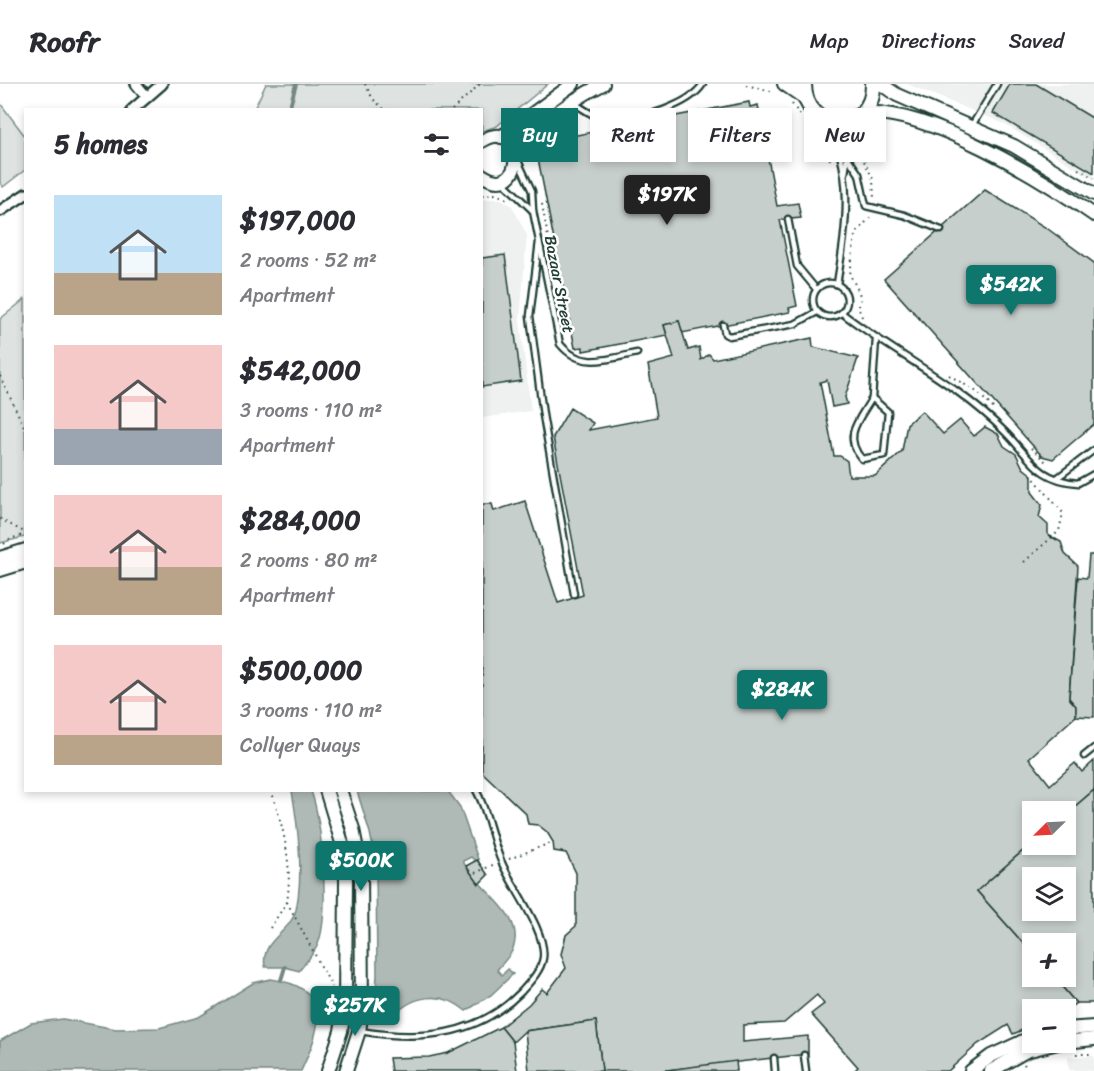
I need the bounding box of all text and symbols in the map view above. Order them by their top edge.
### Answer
text: Roofr [30,17,99,66]
text: Map [810,22,848,60]
text: Directions [881,22,976,60]
text: Saved [1009,22,1064,60]
chip: Buy [501,108,578,162]
chip: Rent [590,108,676,162]
chip: Filters [688,108,792,162]
chip: New [804,108,886,162]
text: 5 homes [54,121,147,167]
icon: filters [420,128,453,161]
pin: $197K [625,175,709,226]
text: $197K [638,177,696,212]
text: $197,000 [240,197,356,243]
icon: home [102,219,174,291]
street label: Bazaar Street [536,233,583,335]
text: 2 rooms · 52 m² [240,243,377,278]
pin: $542K [969,265,1053,316]
text: $542K [980,267,1042,302]
text: Apartment [240,278,334,313]
text: $542,000 [240,347,361,393]
icon: home [102,369,174,441]
text: 3 rooms · 110 m² [240,393,382,428]
text: Apartment [240,428,334,463]
text: $284,000 [240,497,361,543]
icon: home [102,519,174,591]
text: 2 rooms · 80 m² [240,543,378,578]
text: Apartment [240,578,334,613]
text: $500,000 [240,647,363,693]
icon: home [102,669,174,741]
pin: $284K [740,670,824,721]
text: $284K [751,672,813,707]
text: 3 rooms · 110 m² [240,693,382,728]
text: Collyer Quays [240,728,360,763]
north arrow [1022,801,1076,855]
map controls [1022,801,1076,1053]
pin: $500K [319,841,403,892]
text: $500K [329,843,393,878]
button: layers [1022,867,1076,921]
button: + [1022,933,1076,987]
pin: $257K [313,986,397,1037]
text: $257K [325,988,385,1023]
button: − [1022,999,1076,1053]

